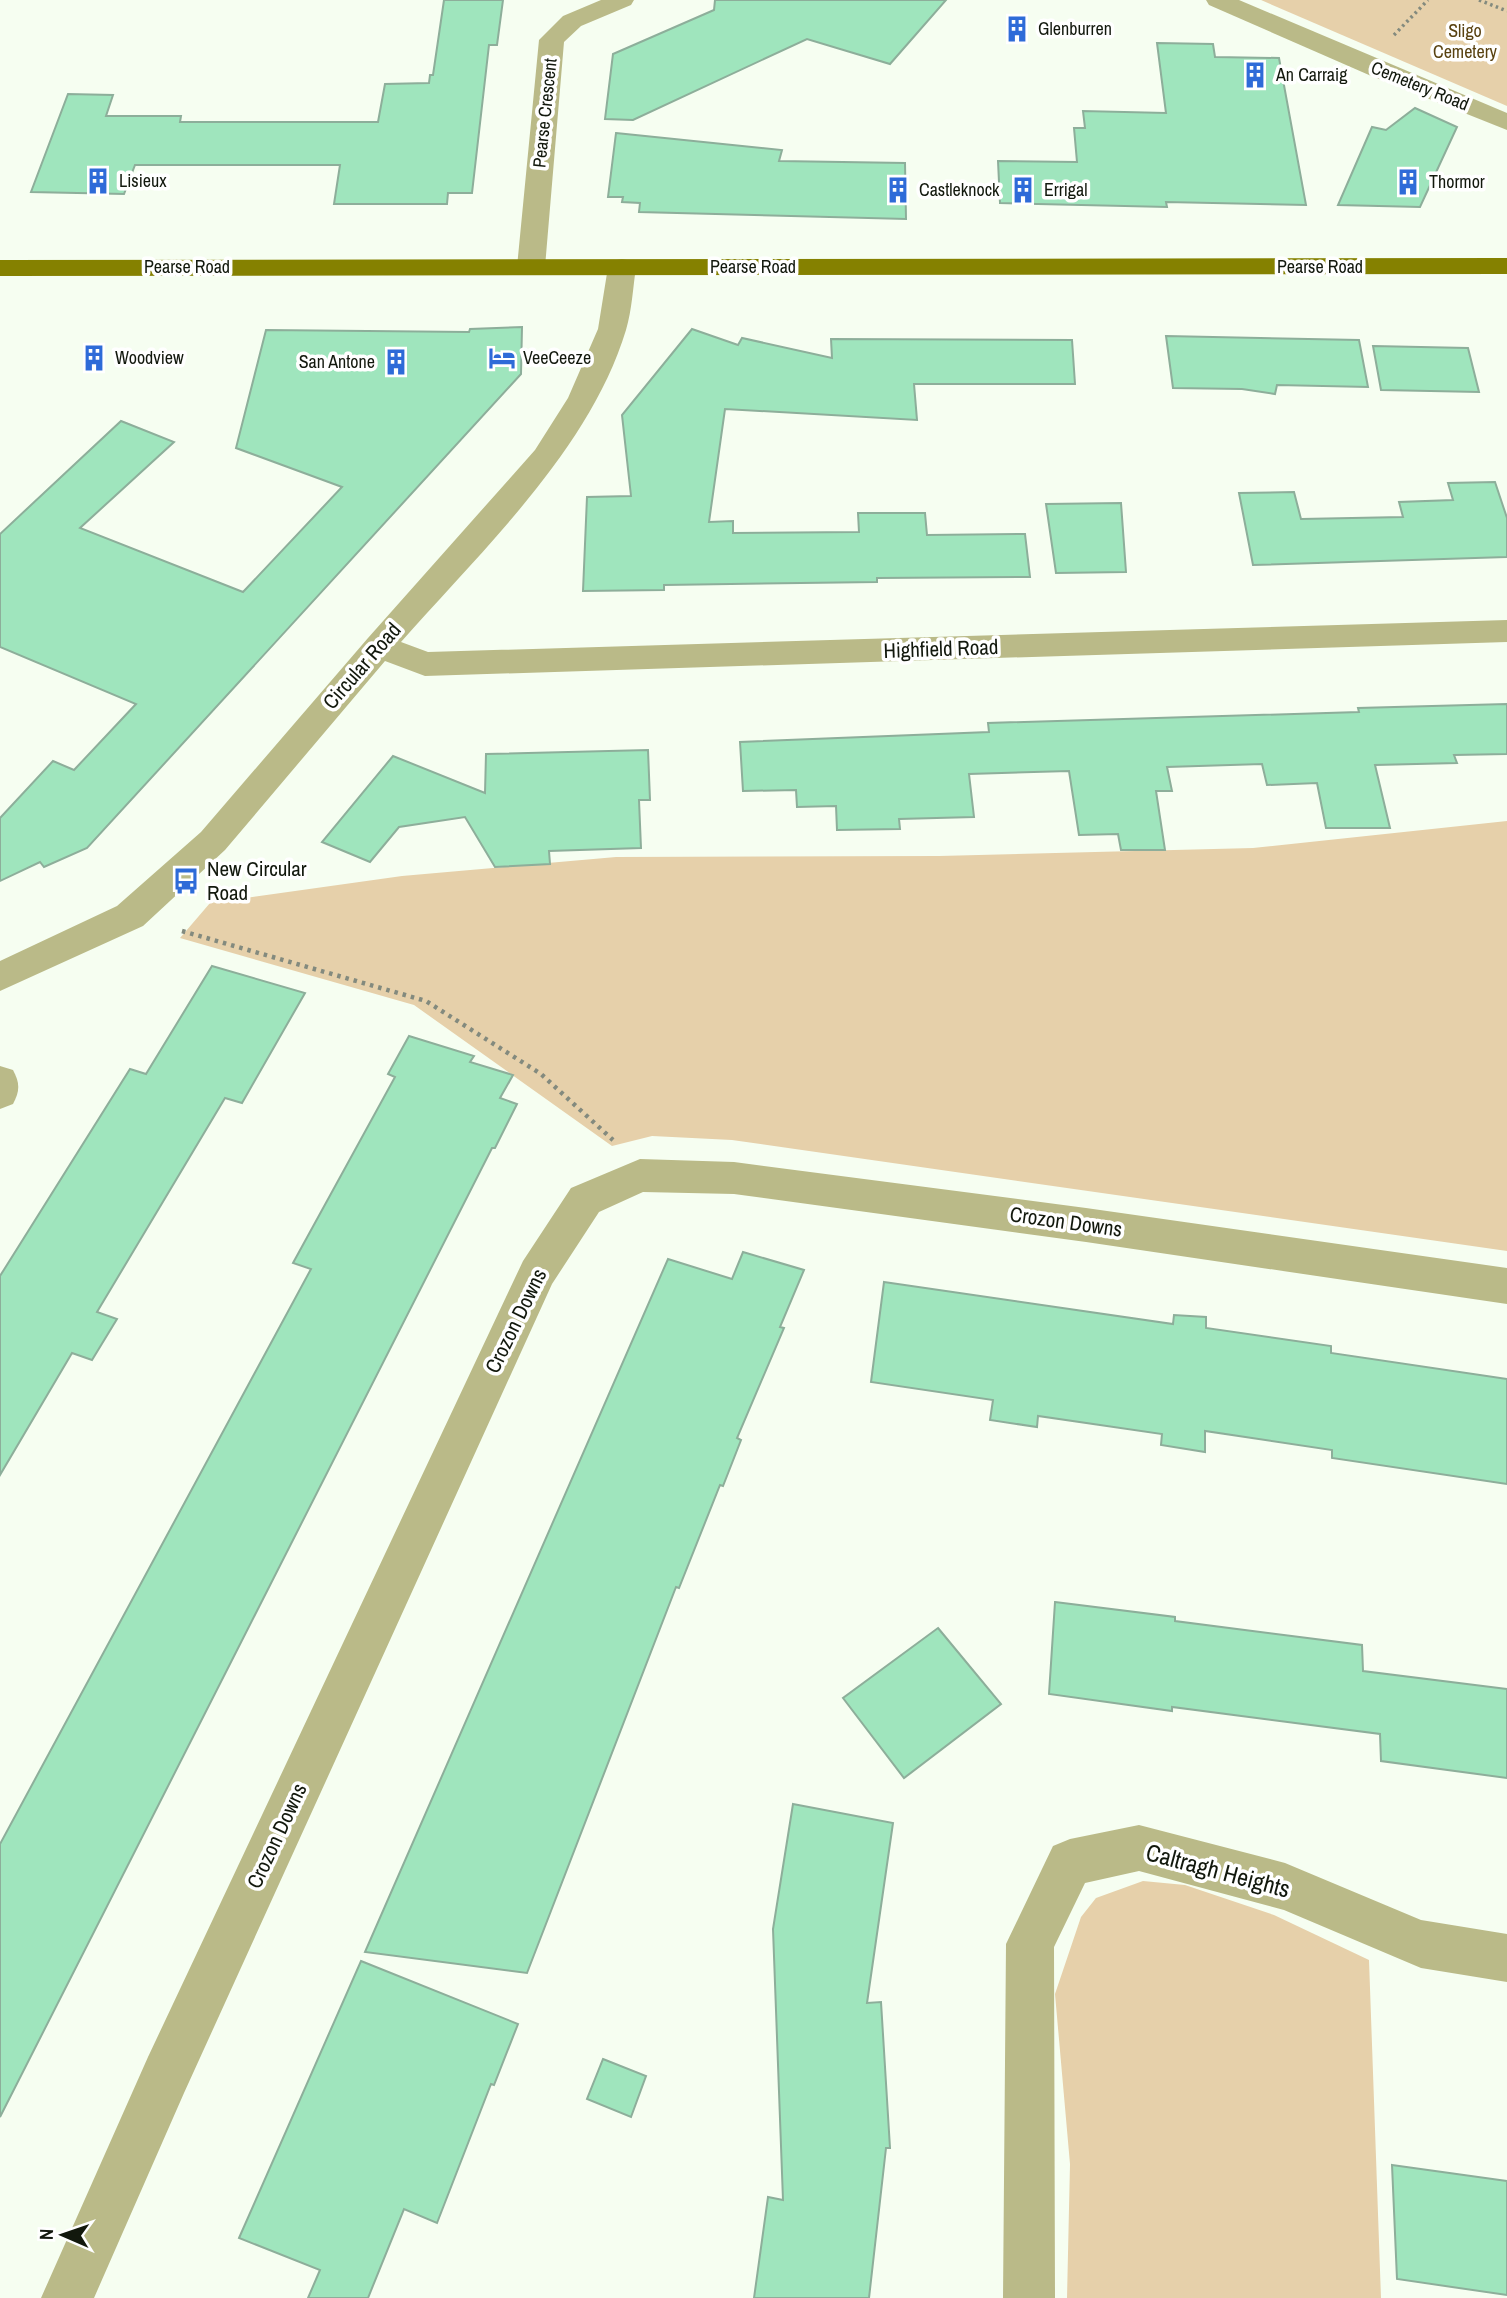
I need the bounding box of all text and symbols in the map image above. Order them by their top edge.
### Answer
building icon: Glenburren [1002,14,1032,44]
place label: Glenburren [1038,16,1112,41]
park label: Sligo Cemetery [1433,18,1498,64]
street label: Cemetery Road [1368,55,1473,116]
street label: Pearse Crescent [526,57,563,169]
building icon: An Carraig [1240,60,1270,90]
place label: An Carraig [1275,62,1348,87]
building icon: Lisieux [83,166,113,196]
building icon: Thormor [1393,167,1423,197]
place label: Lisieux [119,168,167,193]
place label: Thormor [1429,169,1485,194]
building icon: Castleknock [883,175,913,205]
building icon: Errigal [1008,175,1038,205]
place label: Castleknock [919,177,1000,202]
place label: Errigal [1044,177,1087,202]
street label: Pearse Road [144,254,230,279]
street label: Pearse Road [710,254,796,279]
street label: Pearse Road [1277,254,1363,279]
building icon: Woodview [79,343,109,373]
hotel icon: VeeCeeze [487,343,517,373]
place label: Woodview [115,345,184,370]
place label: VeeCeeze [523,345,591,370]
building icon: San Antone [381,347,411,377]
place label: San Antone [299,349,375,374]
street label: Circular Road [316,616,407,715]
street label: Highfield Road [883,632,999,665]
place label: New Circular Road [207,854,307,907]
bus stop icon: New Circular Road [171,866,201,896]
street label: Crozon Downs [1008,1199,1124,1244]
street label: Crozon Downs [478,1264,553,1378]
street label: Crozon Downs [240,1778,314,1893]
street label: Caltragh Heights [1143,1835,1294,1905]
north arrow [28,2200,98,2270]
text: N [33,2228,59,2240]

